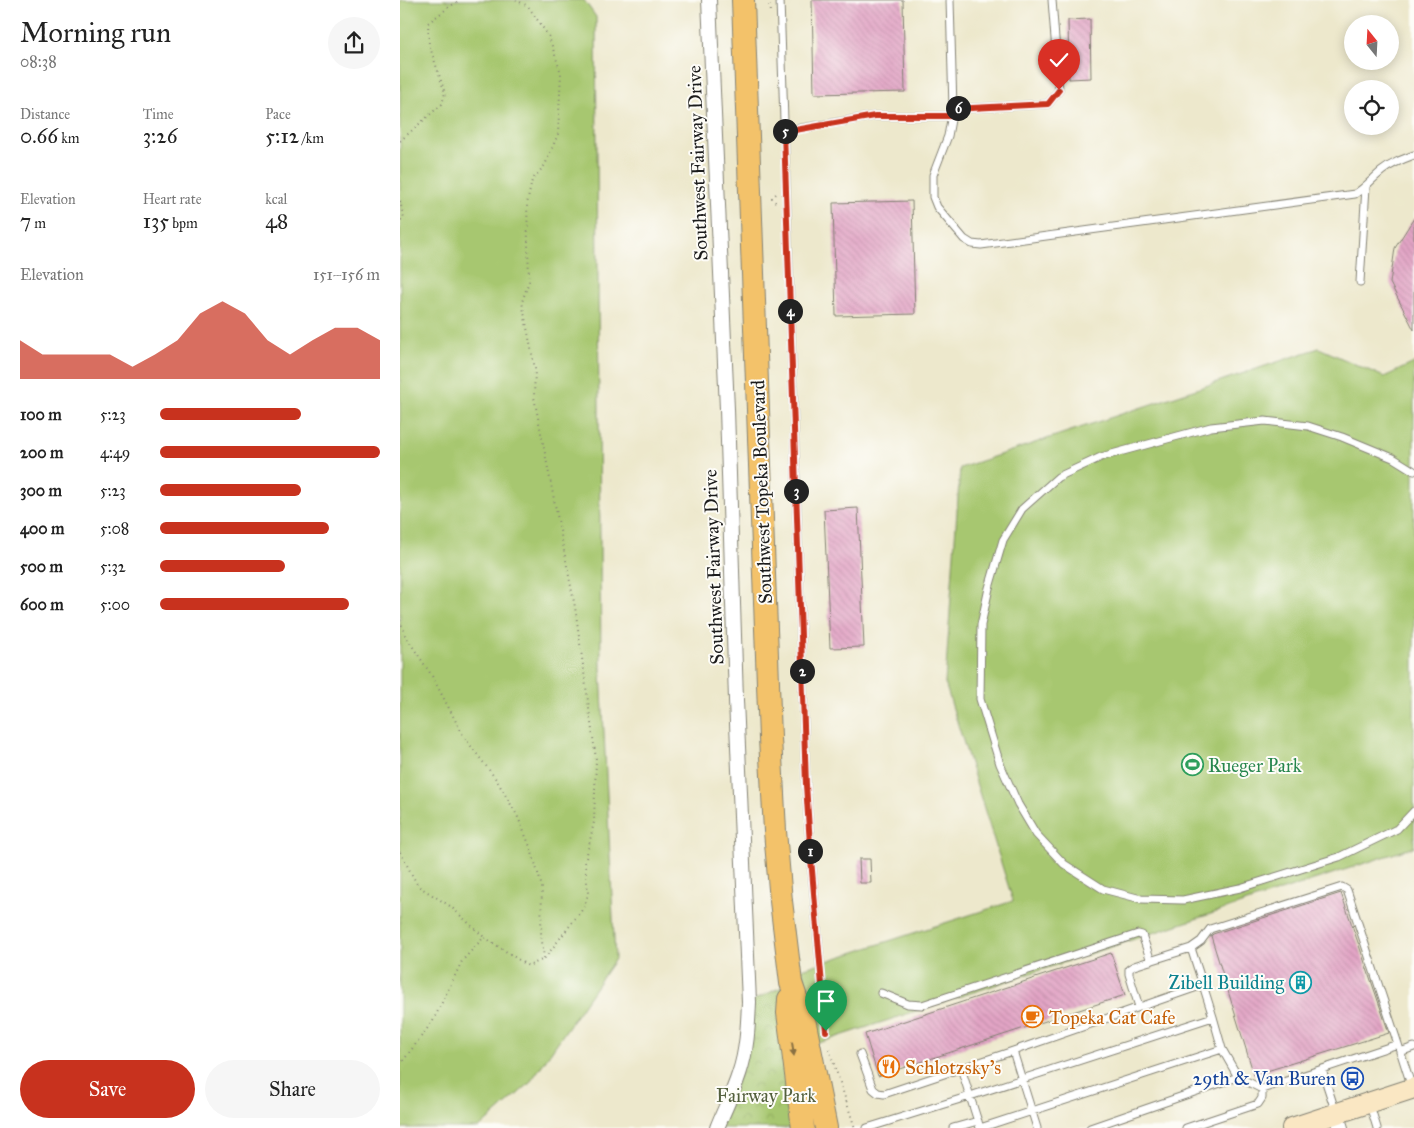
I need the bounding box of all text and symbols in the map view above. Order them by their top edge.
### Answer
text: Morning run [20,15,171,50]
north arrow [1344,15,1399,70]
map controls [1344,15,1399,135]
button: share [328,17,380,69]
pin [1038,39,1080,90]
icon: check [1045,46,1073,74]
text: 08:38 [20,52,57,71]
street label: Southwest Fairway Drive [683,65,712,261]
button: locate [1344,80,1399,135]
pin: 6 [946,96,970,120]
text: 6 [955,100,962,117]
text: Distance [20,106,70,123]
text: Time [143,106,174,123]
text: Pace [265,106,291,123]
pin: 5 [772,118,798,144]
text: 0.66 [20,123,58,149]
text: 3:26 [143,123,177,149]
text: 5:12 [265,123,299,149]
text: 5 [782,123,789,140]
text: km [58,130,79,147]
text: /km [299,130,324,147]
text: Elevation [20,191,76,208]
text: Heart rate [143,191,202,208]
text: kcal [265,191,287,208]
text: 7 [20,208,31,234]
text: 135 [143,208,169,234]
text: 48 [265,208,288,234]
text: m [31,215,46,232]
text: bpm [169,215,198,232]
text: Elevation [20,265,84,284]
text: 151–156 m [313,265,380,284]
pin: 4 [778,298,802,324]
text: 4 [787,303,794,320]
street label: Southwest Topeka Boulevard [746,379,777,604]
text: 100 m [20,405,62,424]
text: 5:23 [100,405,126,424]
text: 200 m [20,443,63,462]
text: 4:49 [100,443,130,462]
street label: Southwest Fairway Drive [699,469,728,665]
pin: 3 [784,478,808,504]
text: 300 m [20,481,62,500]
text: 5:23 [100,481,126,500]
text: 3 [794,483,799,500]
text: 400 m [20,519,64,538]
text: 5:08 [100,519,129,538]
text: 500 m [20,557,63,576]
text: 5:32 [100,557,126,576]
text: 600 m [20,595,64,614]
text: 5:00 [100,595,130,614]
pin: 2 [790,658,814,684]
text: 2 [799,663,806,680]
sports icon: Rueger Park [1180,753,1204,777]
place label: Rueger Park [1208,754,1302,778]
pin: 1 [798,838,822,864]
text: 1 [808,843,813,860]
building icon: Zibell Building [1288,970,1312,994]
place label: Zibell Building [1169,971,1284,995]
pin [805,980,847,1031]
icon: arrive [812,987,840,1015]
cafe icon: Topeka Cat Cafe [1021,1005,1045,1029]
place label: Topeka Cat Cafe [1049,1006,1175,1029]
one-way arrow [789,1042,797,1058]
restaurant icon: Schlotzsky's [877,1055,901,1079]
place label: Schlotzsky's [905,1056,1001,1079]
button: Save [20,1060,195,1118]
button: Share [205,1060,380,1118]
bus stop icon: 29th & Van Buren [1340,1066,1364,1090]
place label: 29th & Van Buren [1193,1067,1336,1090]
park label: Fairway Park [716,1084,816,1107]

